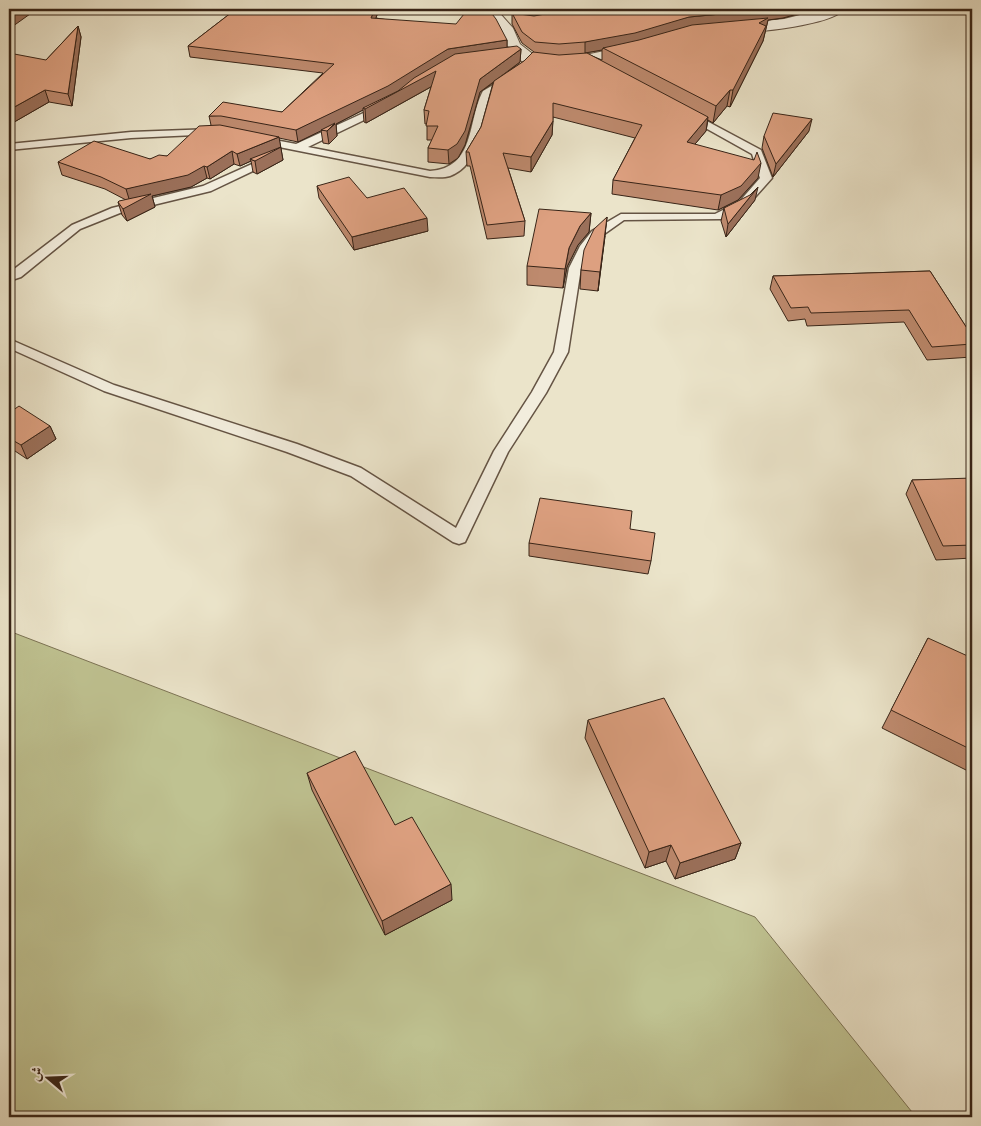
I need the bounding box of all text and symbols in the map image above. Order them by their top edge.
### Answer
north arrow [22,1054,72,1104]
text: ش [24,1064,47,1084]

